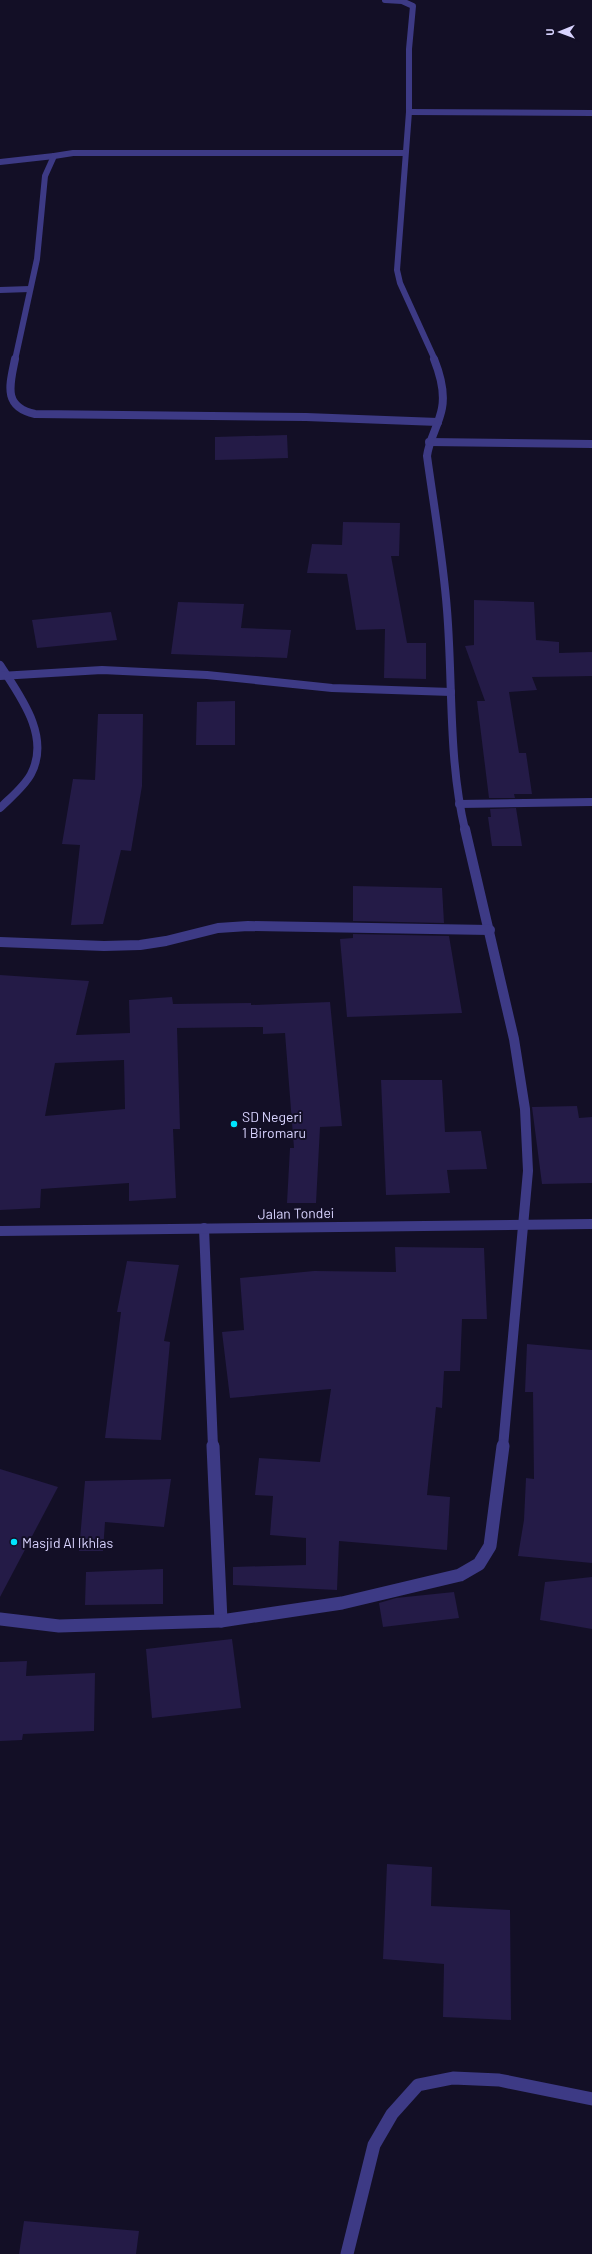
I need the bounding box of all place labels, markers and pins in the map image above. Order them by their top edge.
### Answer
place label: SD Negeri 1 Biromaru [242,1108,306,1141]
marker: SD Negeri 1 Biromaru [229,1119,239,1129]
place label: Masjid Al Ikhlas [22,1534,113,1551]
marker: Masjid Al Ikhlas [9,1537,19,1547]

